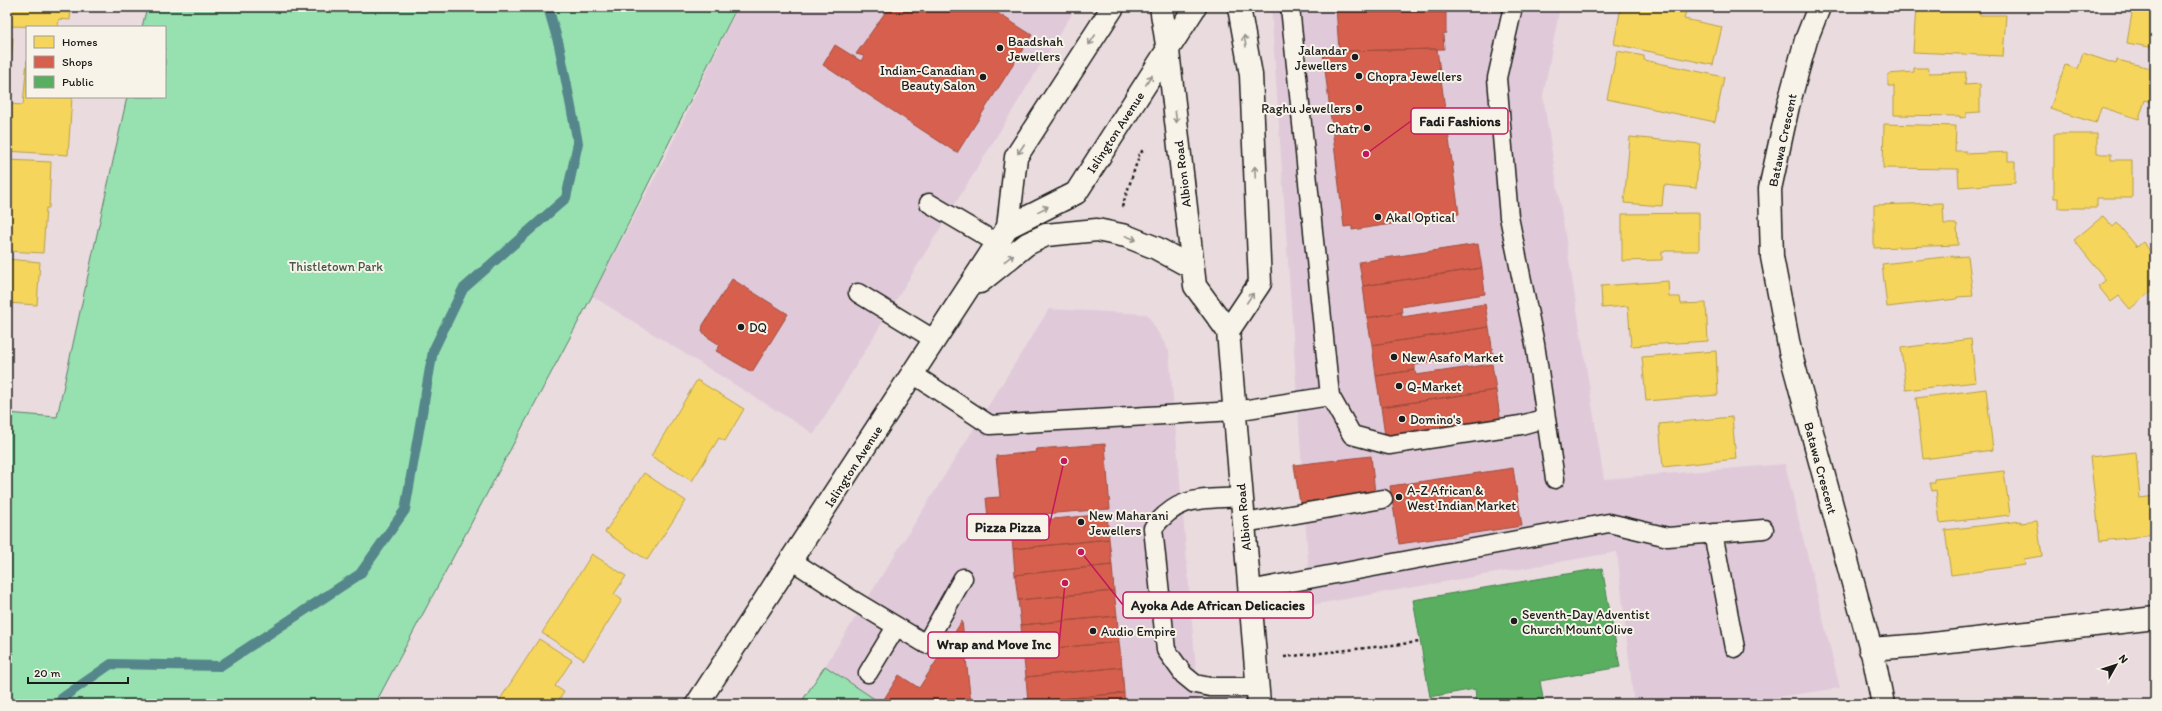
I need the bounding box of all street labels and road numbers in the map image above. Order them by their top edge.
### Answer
street label: Islington Avenue [1083,89,1147,176]
street label: Batawa Crescent [1765,92,1800,188]
street label: Albion Road [1171,140,1194,208]
street label: Batawa Crescent [1801,420,1840,516]
street label: Islington Avenue [821,423,885,510]
street label: Albion Road [1233,483,1254,551]

